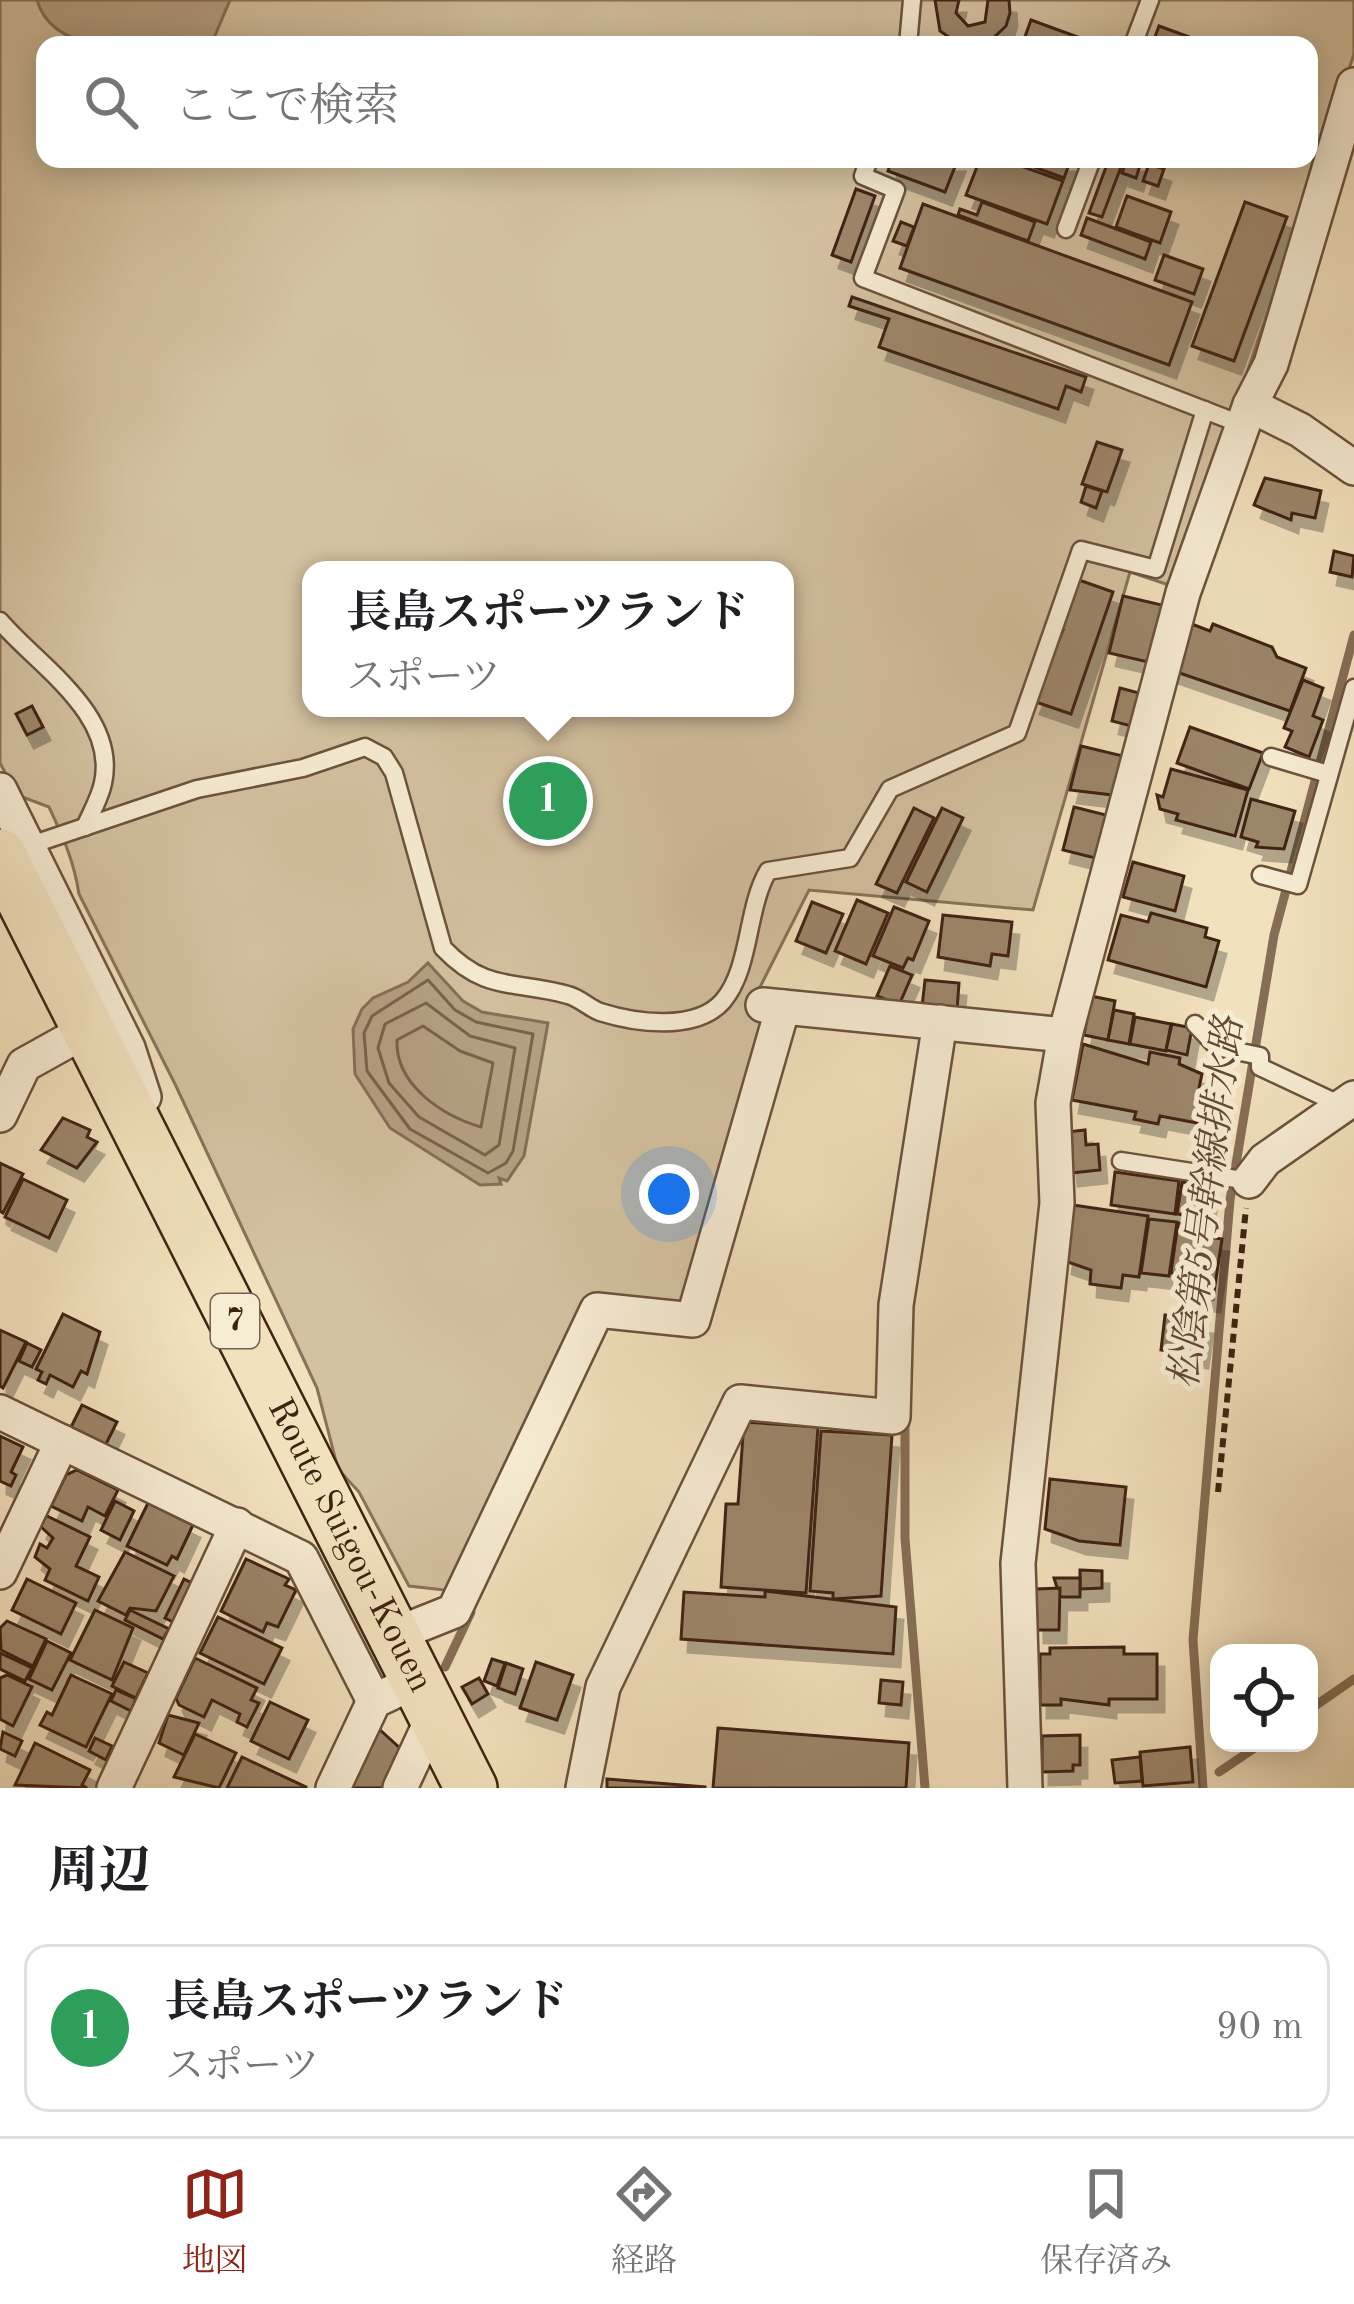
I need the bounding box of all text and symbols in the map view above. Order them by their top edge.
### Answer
search box [36,36,1318,168]
icon: search [78,69,144,135]
text: ここで検索 [174,86,399,131]
popup [302,561,794,717]
text: 長島スポーツランド [346,593,750,638]
text: スポーツ [346,659,501,698]
pin: 1 [509,756,587,846]
water label: 松陰第5号幹線排水路 [1163,1012,1250,1391]
your location [639,1164,699,1224]
road number: 7 [211,1294,259,1348]
street label: Route Suigou-Kouen [260,1393,438,1699]
map controls [1210,1644,1318,1752]
button: locate [1210,1644,1318,1752]
text: 周辺 [48,1848,150,1899]
text: 長島スポーツランド [165,1982,568,2027]
text: 1 [79,2008,101,2047]
text: 90 m [1216,2008,1303,2047]
text: スポーツ [165,2048,319,2087]
tab: 地図 [182,2161,248,2283]
tab: 経路 [611,2161,677,2283]
tab: 保存済み [1040,2161,1172,2283]

